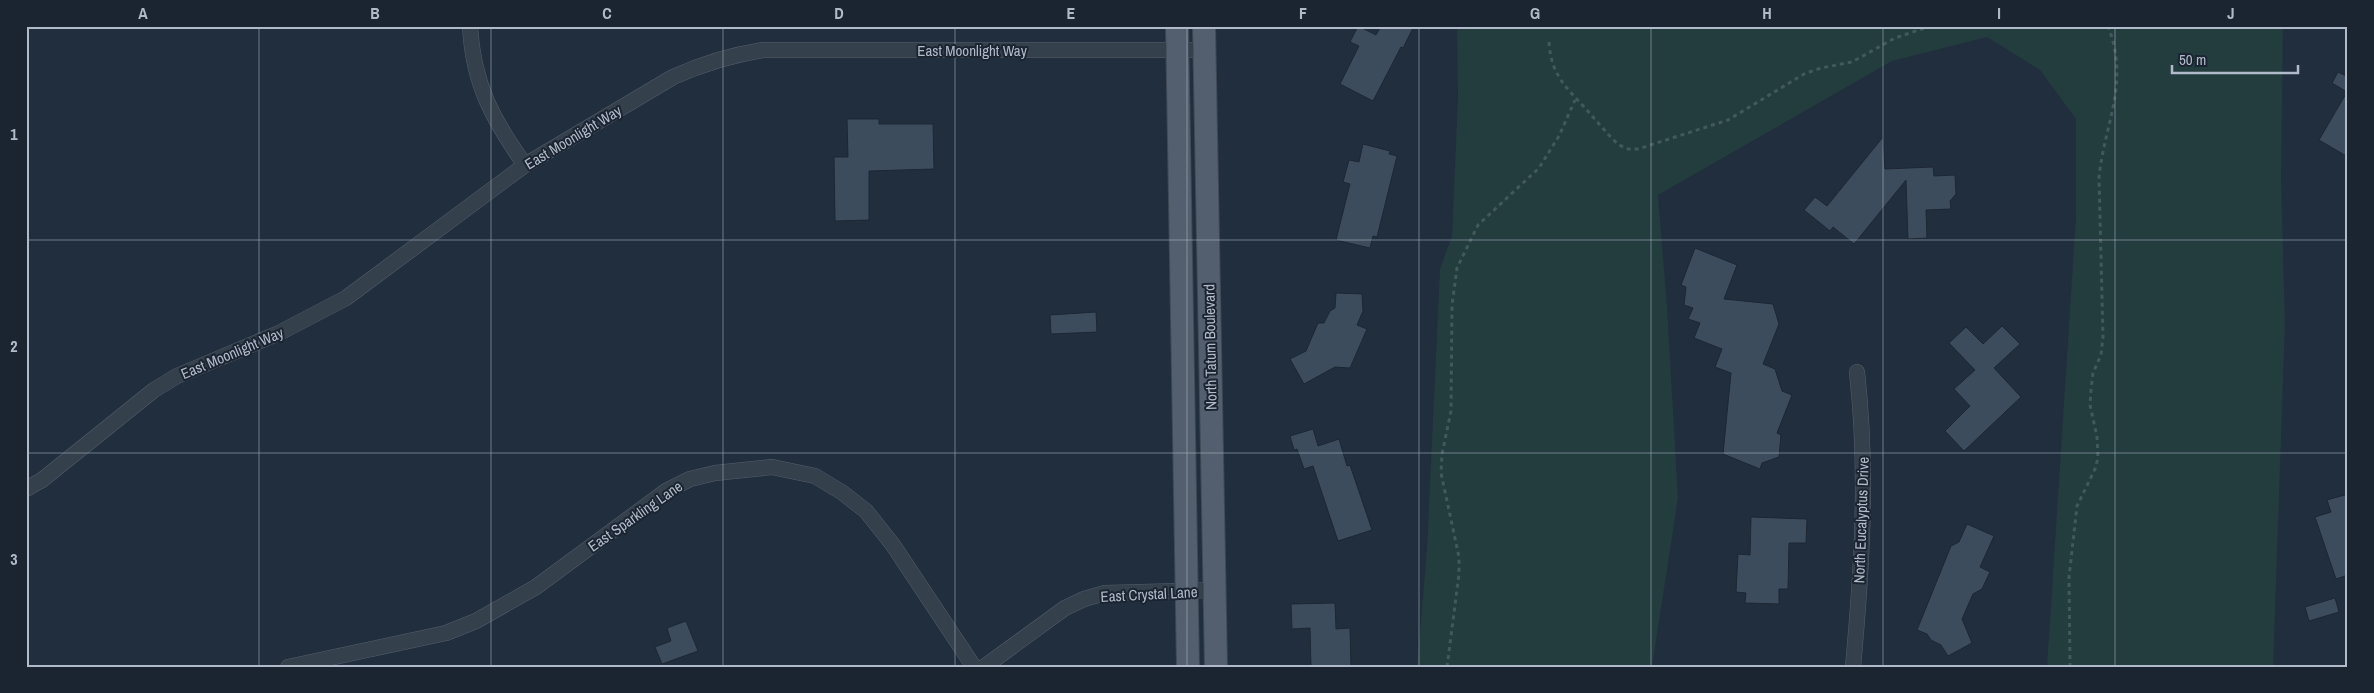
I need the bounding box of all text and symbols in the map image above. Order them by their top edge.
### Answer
text: A [138,2,148,24]
text: B [370,2,380,24]
text: C [602,2,612,24]
text: D [834,2,844,24]
text: E [1067,2,1076,24]
text: F [1299,2,1307,24]
text: G [1530,2,1540,24]
text: H [1762,2,1772,24]
text: I [1997,2,2001,24]
text: J [2227,2,2235,24]
street label: East Moonlight Way [917,40,1028,61]
scale bar [2172,42,2298,74]
text: 50 m [2179,49,2206,70]
street label: East Moonlight Way [521,99,626,174]
text: 1 [10,123,18,145]
street label: North Tatum Boulevard [1198,284,1222,410]
street label: East Moonlight Way [177,322,287,384]
text: 2 [10,335,18,357]
street label: North Eucalyptus Drive [1848,456,1874,584]
street label: East Sparkling Lane [584,476,687,556]
text: 3 [10,548,18,570]
street label: East Crystal Lane [1100,581,1198,607]

